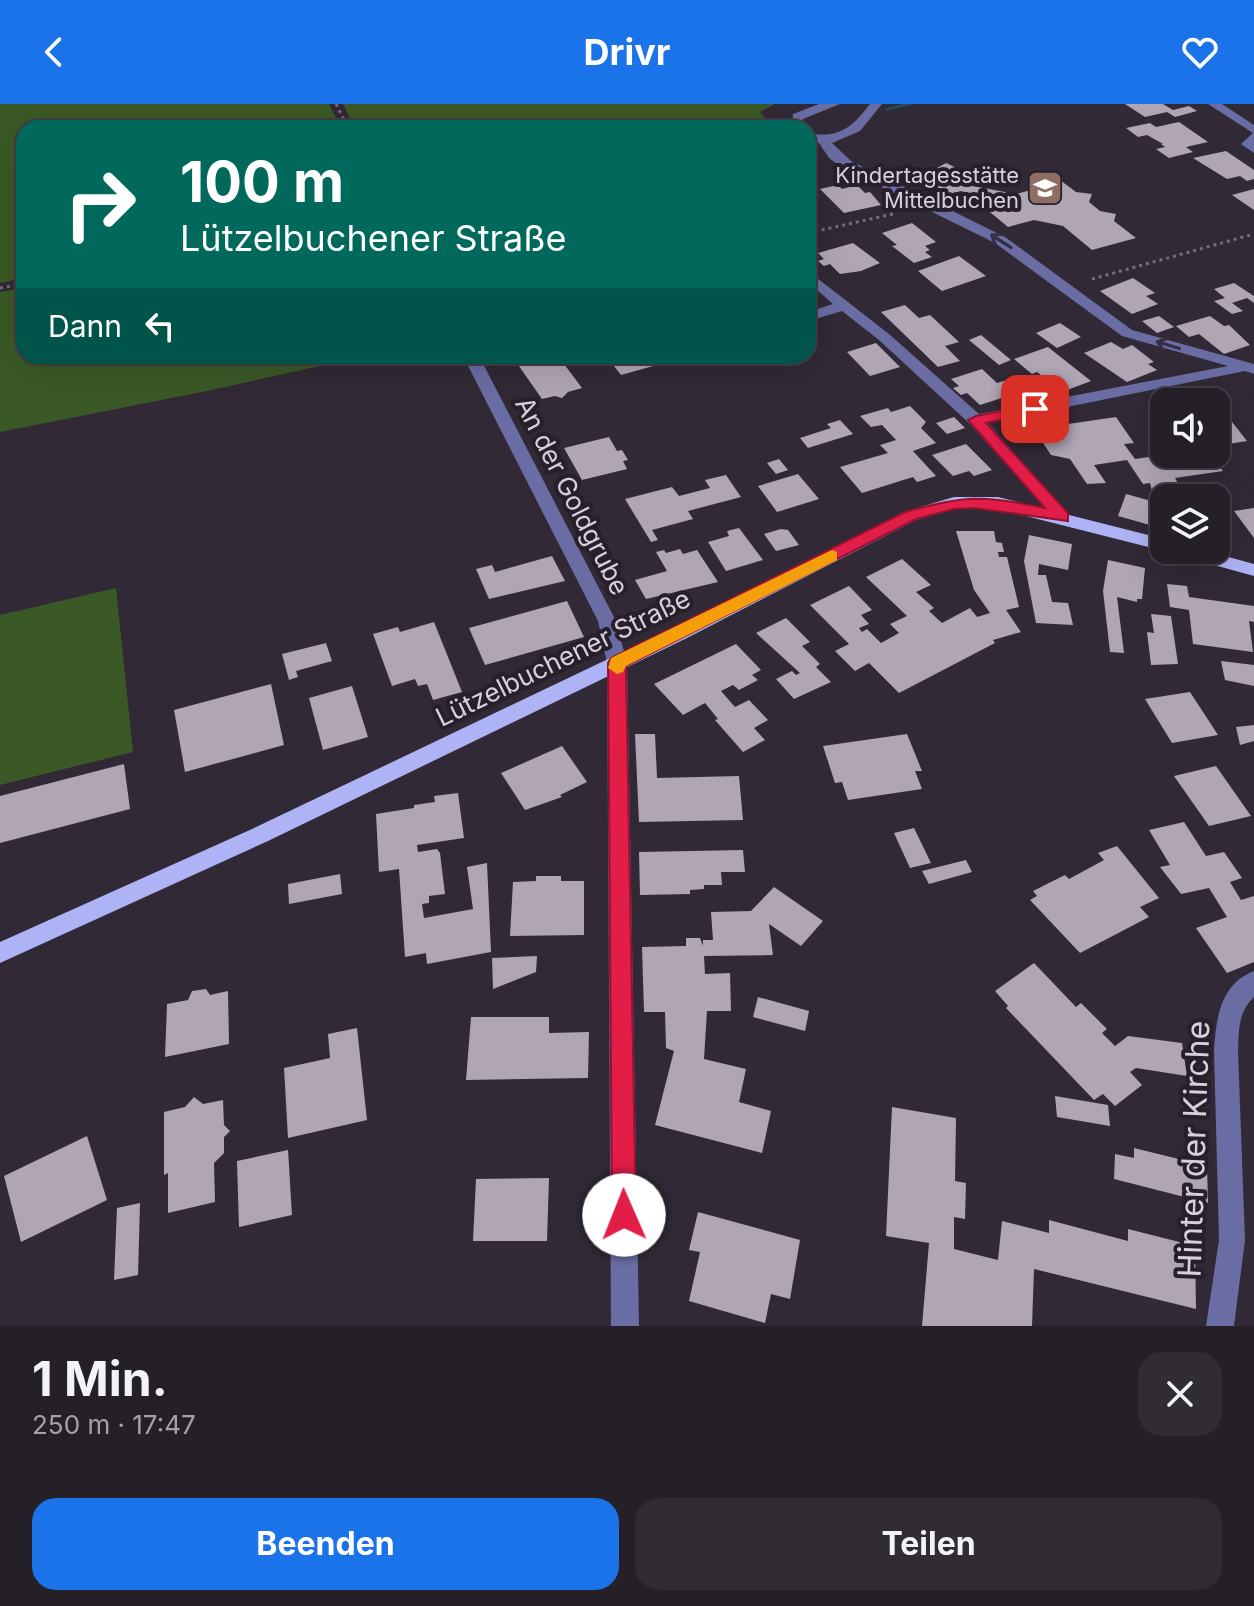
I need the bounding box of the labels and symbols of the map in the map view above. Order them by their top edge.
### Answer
place label: Kindertagesstätte Mittelbuchen [835,162,1019,213]
school or university icon: Kindertagesstätte Mittelbuchen [1026,169,1064,207]
one-way arrow [990,233,1013,249]
one-way arrow [1155,337,1181,352]
pin [1001,375,1069,443]
street label: An der Goldgrube [509,392,636,600]
street label: Lützelbuchener Straße [431,582,695,733]
street label: Hinter der Kirche [1170,1020,1217,1278]
position arrow [582,1173,666,1257]

